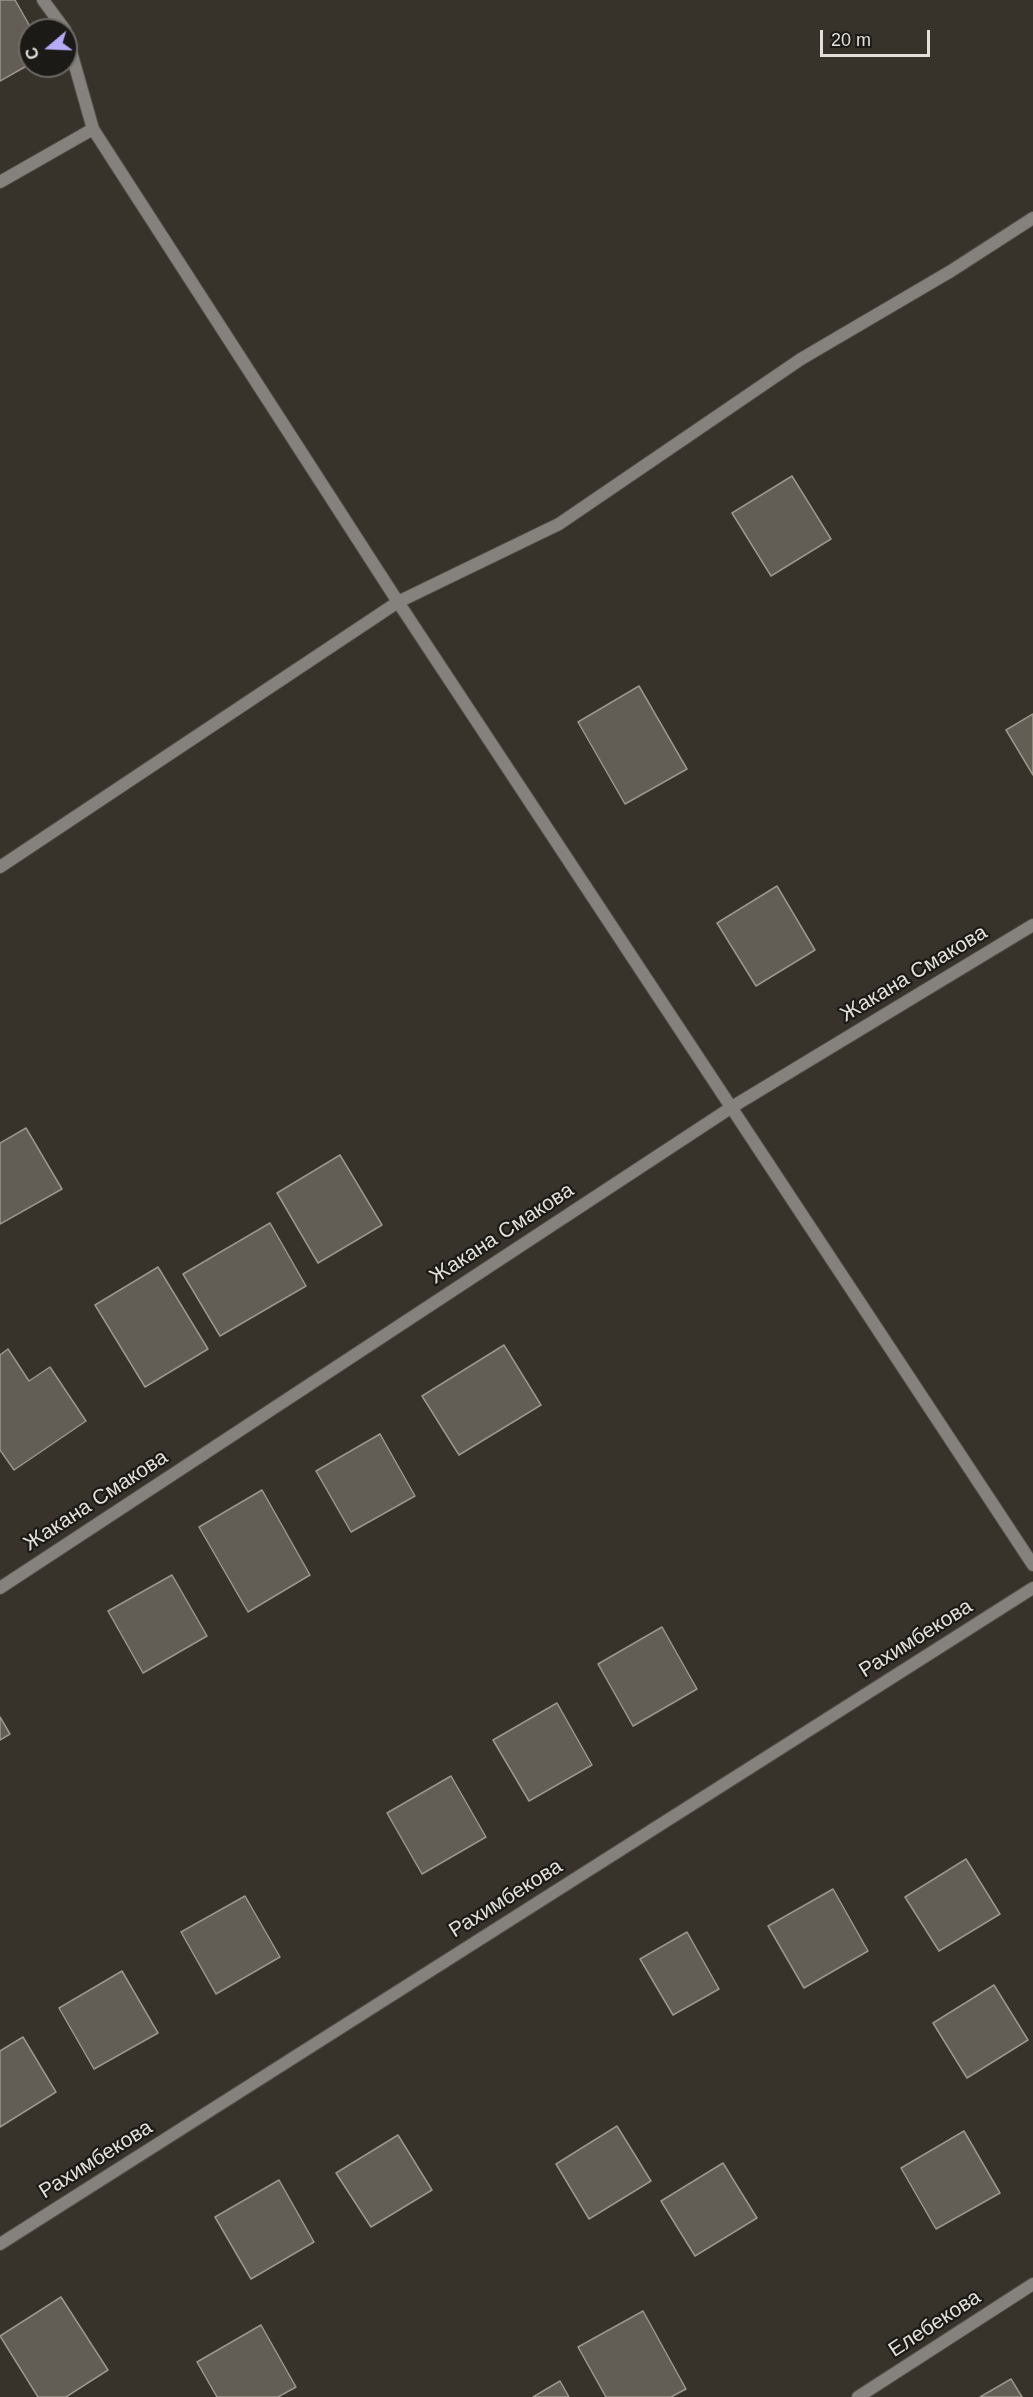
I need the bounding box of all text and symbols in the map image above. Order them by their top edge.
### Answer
north arrow [18,18,78,78]
scale bar [823,18,932,56]
text: 20 m [831,30,871,50]
text: С [22,45,42,62]
street label: Жакана Смакова [836,920,992,1028]
street label: Жакана Смакова [425,1178,579,1290]
street label: Жакана Смакова [19,1445,173,1557]
street label: Рахимбекова [855,1594,977,1684]
street label: Рахимбекова [445,1854,567,1944]
street label: Рахимбекова [35,2115,157,2205]
street label: Елебекова [884,2285,986,2363]

